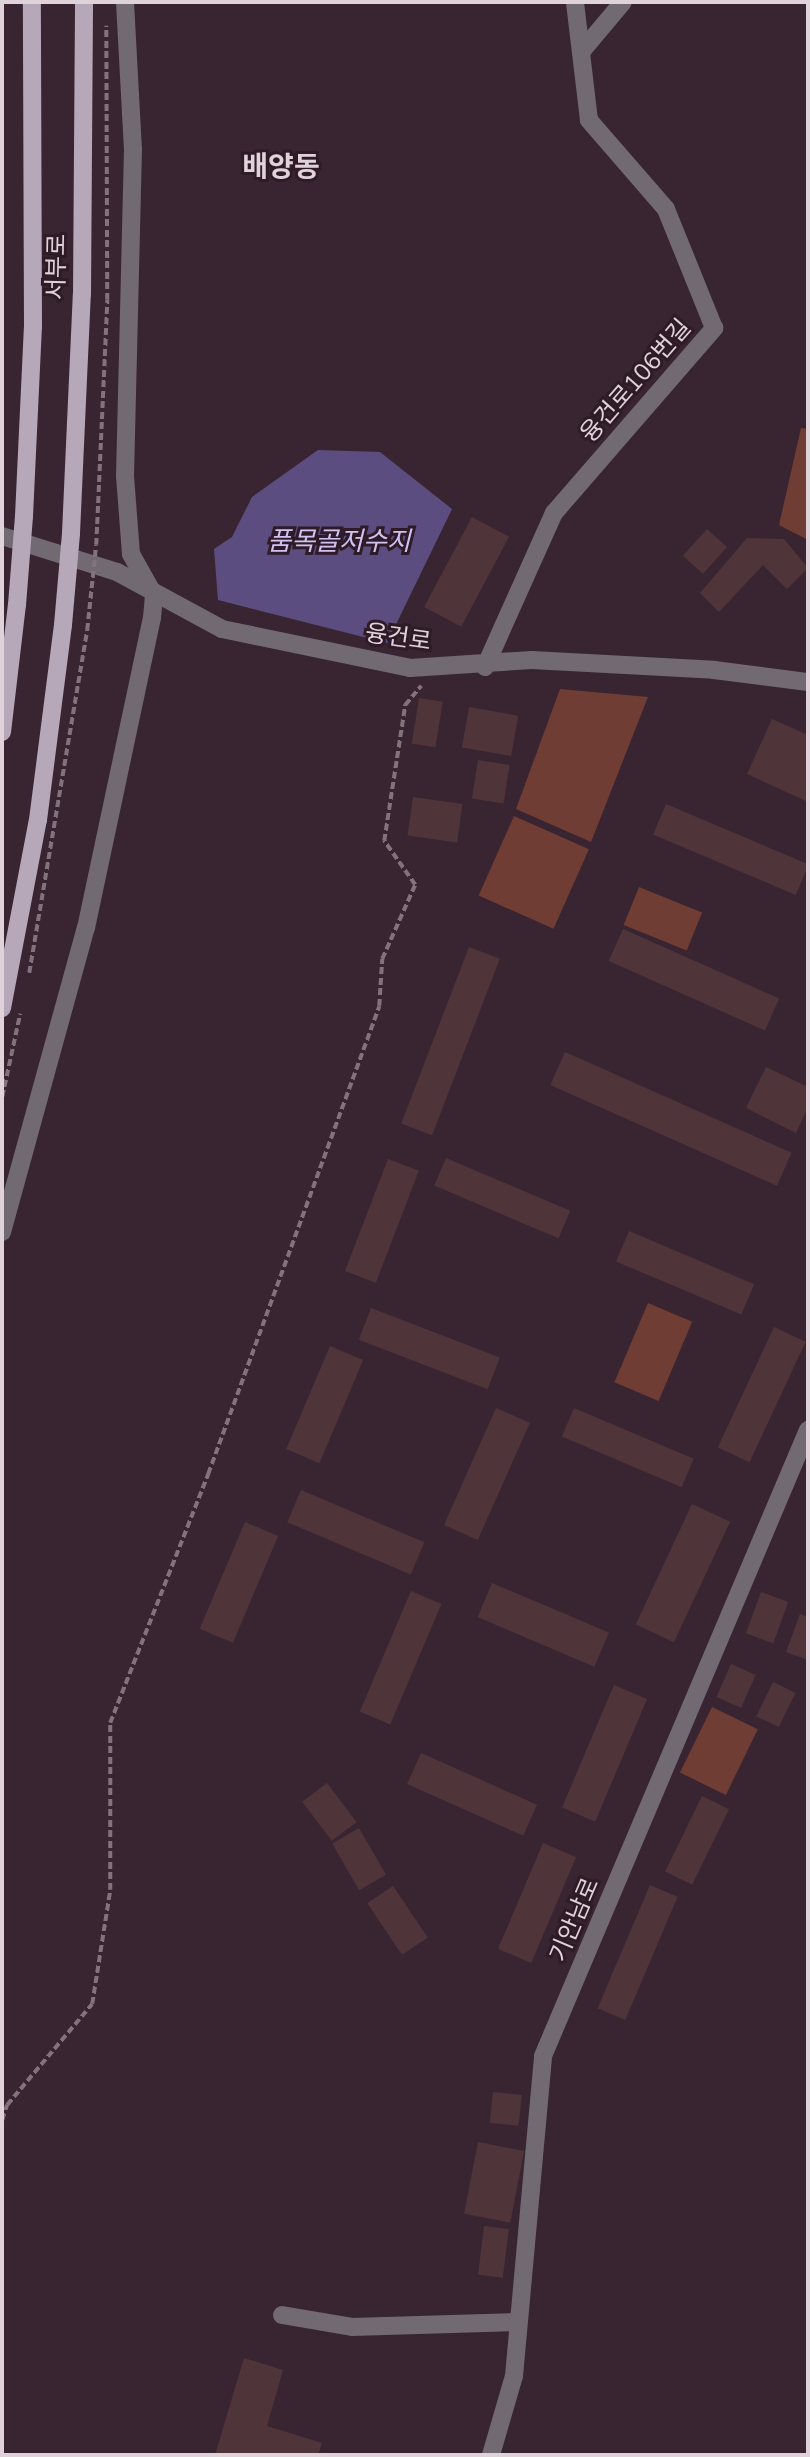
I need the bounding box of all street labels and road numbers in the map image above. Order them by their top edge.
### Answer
street label: 서부로 [42,234,72,300]
street label: 융건로106번길 [575,314,697,448]
street label: 융건로 [363,619,433,657]
street label: 기안남로 [544,1874,606,1966]

